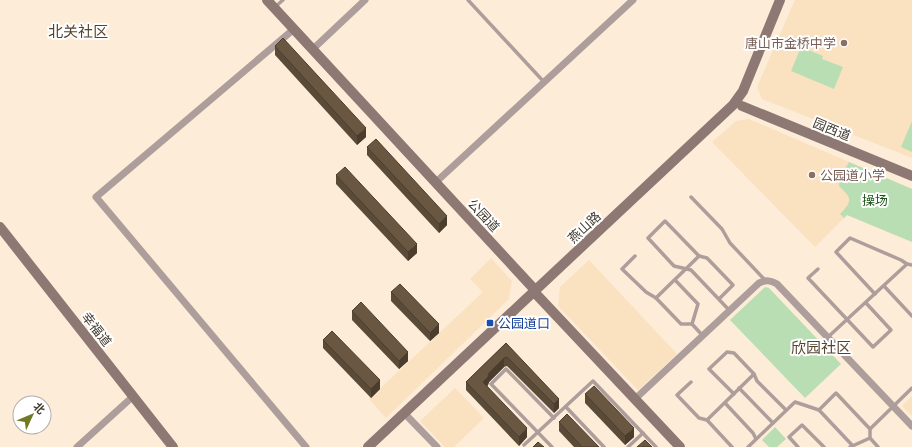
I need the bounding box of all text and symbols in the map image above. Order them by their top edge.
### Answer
district label: 北关社区 [48,23,108,41]
place label: 唐山市金桥中学 [745,36,836,51]
marker: 唐山市金桥中学 [839,38,849,48]
street label: 园西道 [811,115,853,144]
place label: 公园道小学 [820,168,885,183]
marker: 公园道小学 [807,170,817,180]
park label: 操场 [862,193,888,208]
street label: 公园道 [465,196,502,235]
street label: 燕山路 [565,209,604,246]
street label: 幸福道 [79,309,115,349]
place label: 公园道口 [498,316,550,331]
marker: 公园道口 [485,318,495,328]
district label: 欣园社区 [791,339,851,357]
north arrow [12,395,52,435]
text: 北 [30,400,47,417]

